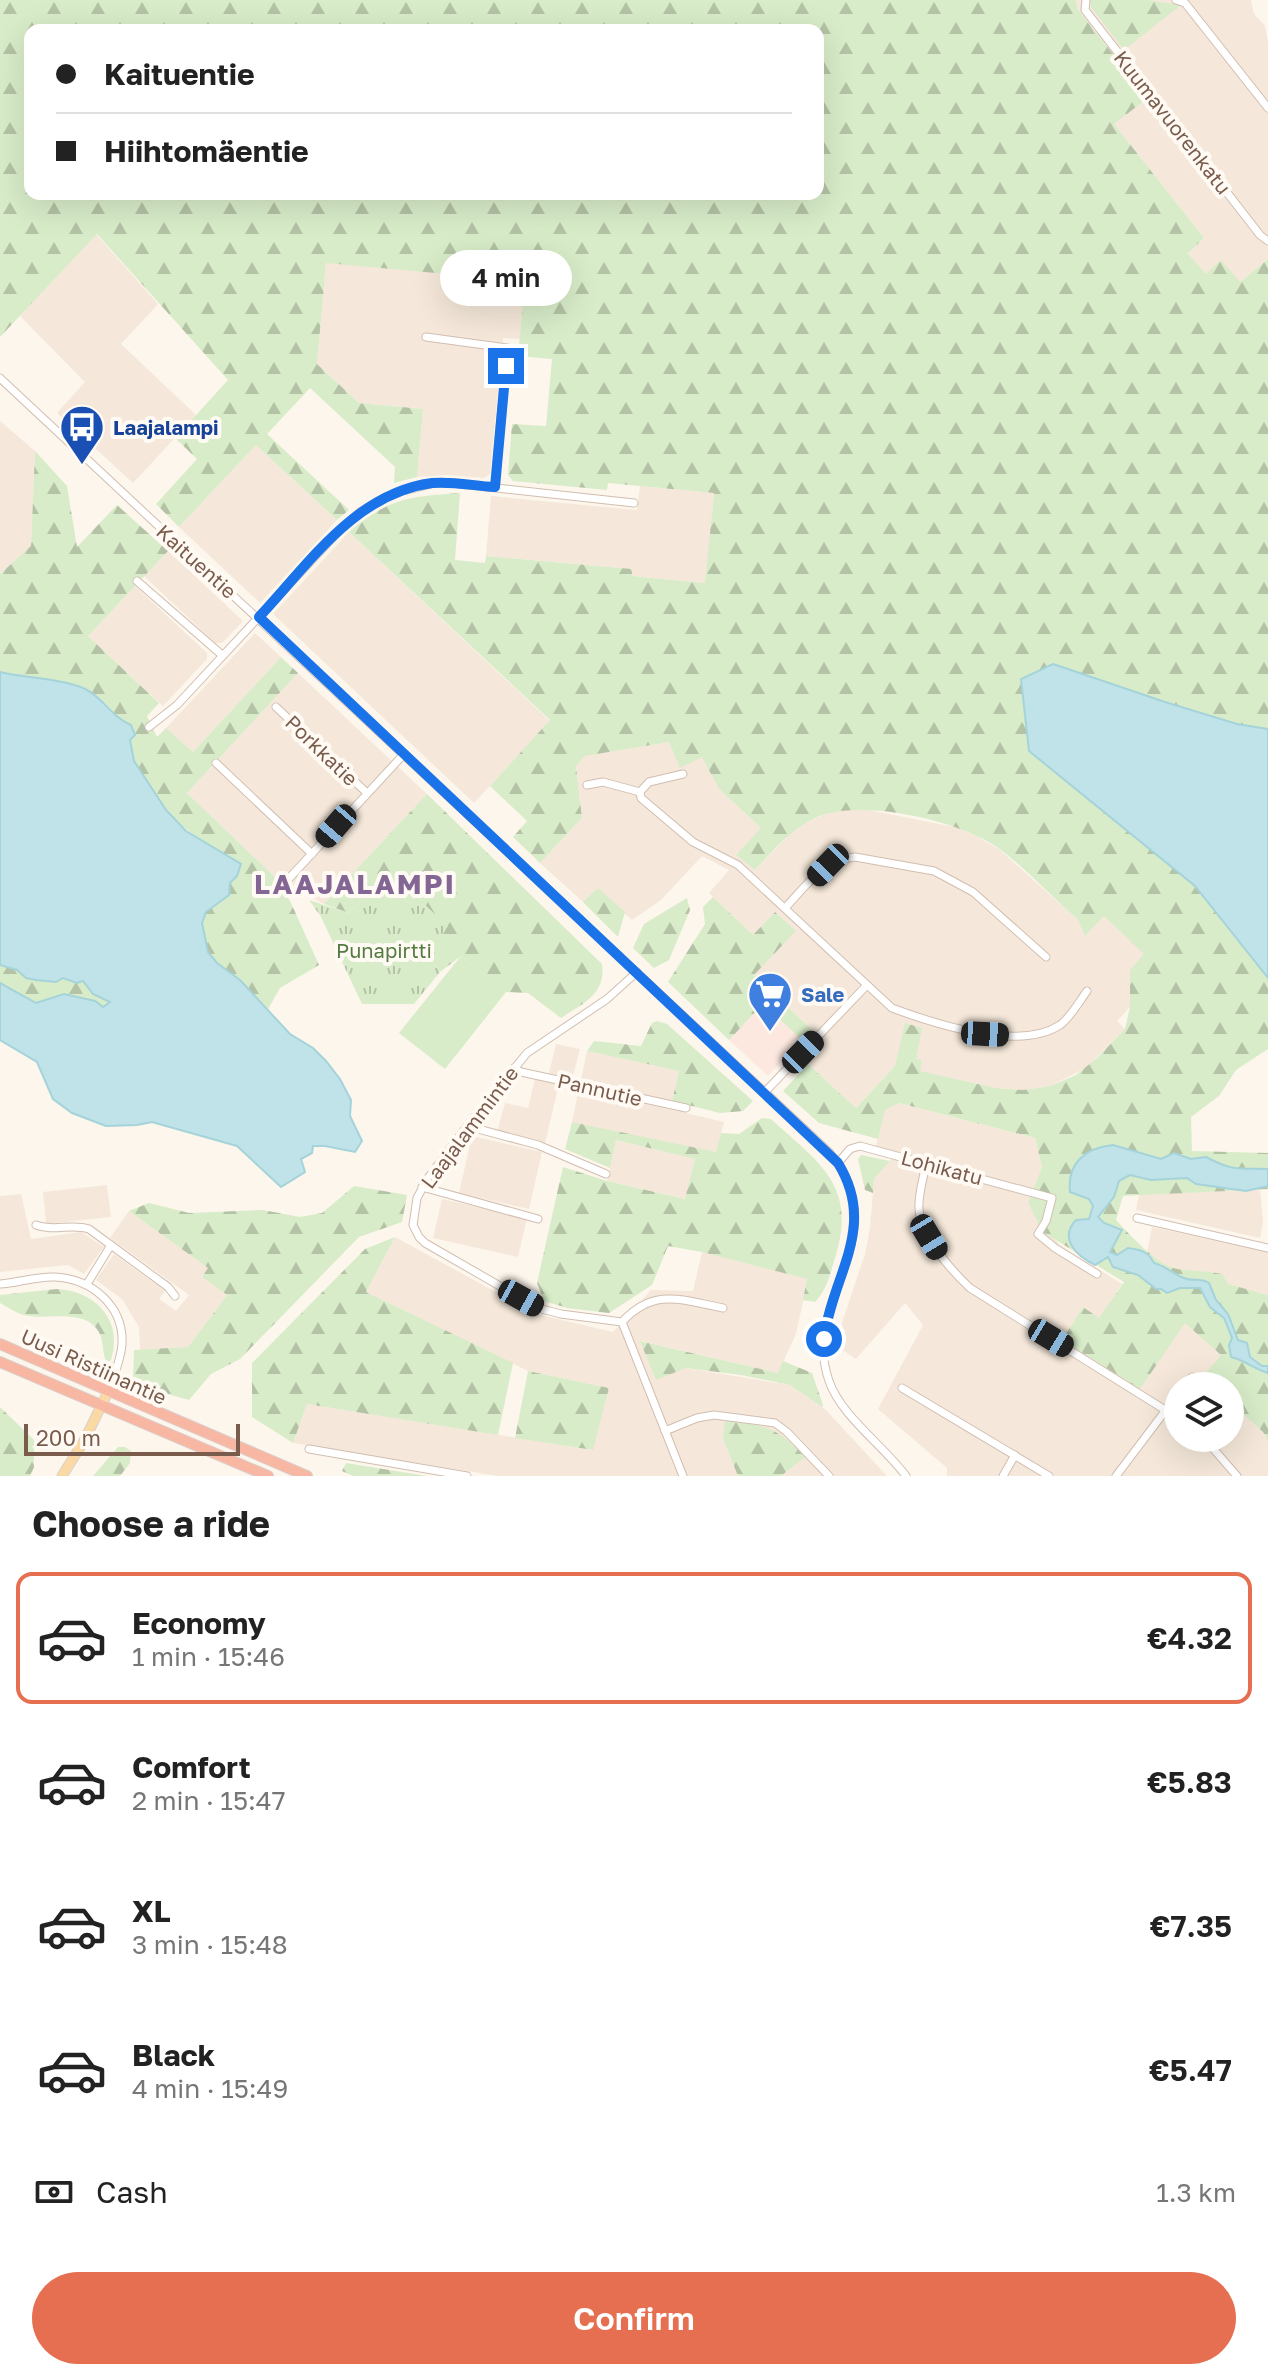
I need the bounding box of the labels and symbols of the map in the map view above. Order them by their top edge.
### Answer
street label: Kuumavuorenkatu [1110,46,1236,198]
callout: 4 min [440,250,572,306]
route end [488,348,524,384]
bus stop icon: Laajalampi [58,403,106,466]
place label: Laajalampi [113,415,218,439]
street label: Kaituentie [152,519,242,603]
street label: Porkkatie [281,710,363,790]
car [311,800,361,852]
car [803,839,853,891]
district label: LAAJALAMPI [254,867,456,900]
park label: Punapirtti [336,938,432,962]
supermarket icon: Sale [746,970,794,1033]
place label: Sale [801,982,845,1006]
car [960,1021,1010,1047]
car [778,1026,828,1078]
street label: Laajalammintie [415,1061,523,1193]
street label: Pannutie [555,1068,645,1110]
street label: Lohikatu [899,1145,985,1189]
car [906,1210,952,1264]
car [494,1276,548,1320]
car [1024,1315,1078,1361]
route start [806,1321,842,1357]
street label: Uusi Ristiinantie [18,1323,170,1409]
scale bar [24,1420,240,1456]

